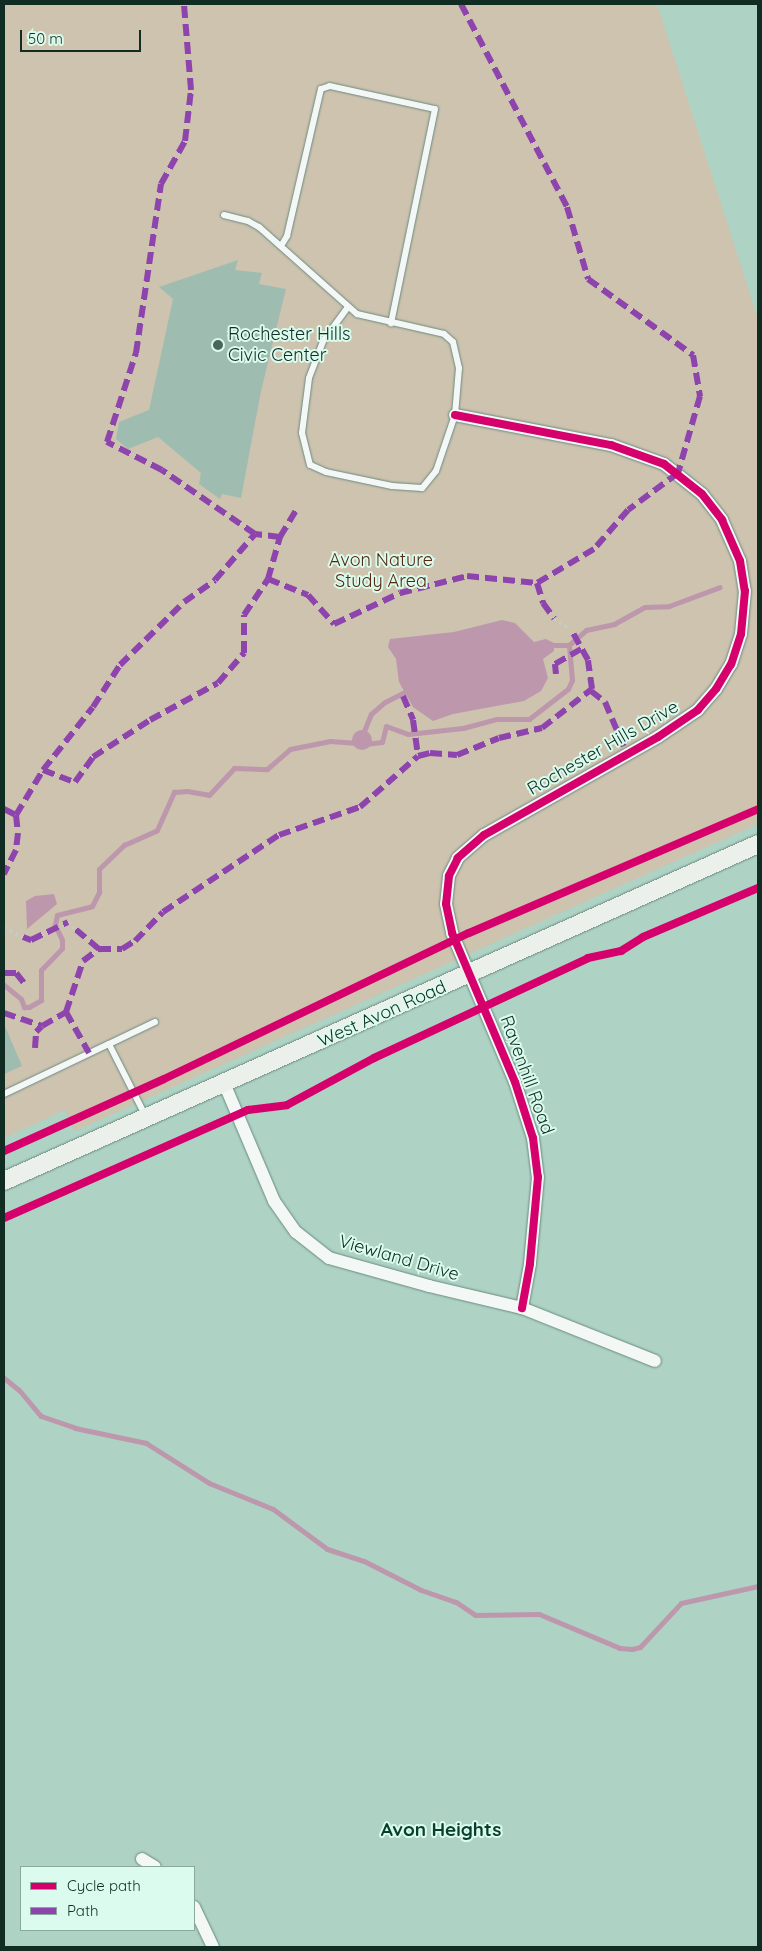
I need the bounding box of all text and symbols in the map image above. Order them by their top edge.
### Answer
scale bar [22,20,144,52]
text: 50 m [28,29,63,48]
place label: Rochester Hills Civic Center [228,324,351,366]
marker: Rochester Hills Civic Center [212,339,224,351]
park label: Avon Nature Study Area [329,550,433,592]
street label: Rochester Hills Drive [524,696,682,800]
street label: West Avon Road [314,976,450,1052]
street label: Ravenhill Road [496,1013,558,1137]
street label: Viewland Drive [336,1231,462,1285]
district label: Avon Heights [381,1819,501,1841]
legend [20,1866,195,1931]
text: Cycle path [67,1876,141,1895]
text: Path [67,1901,99,1920]

